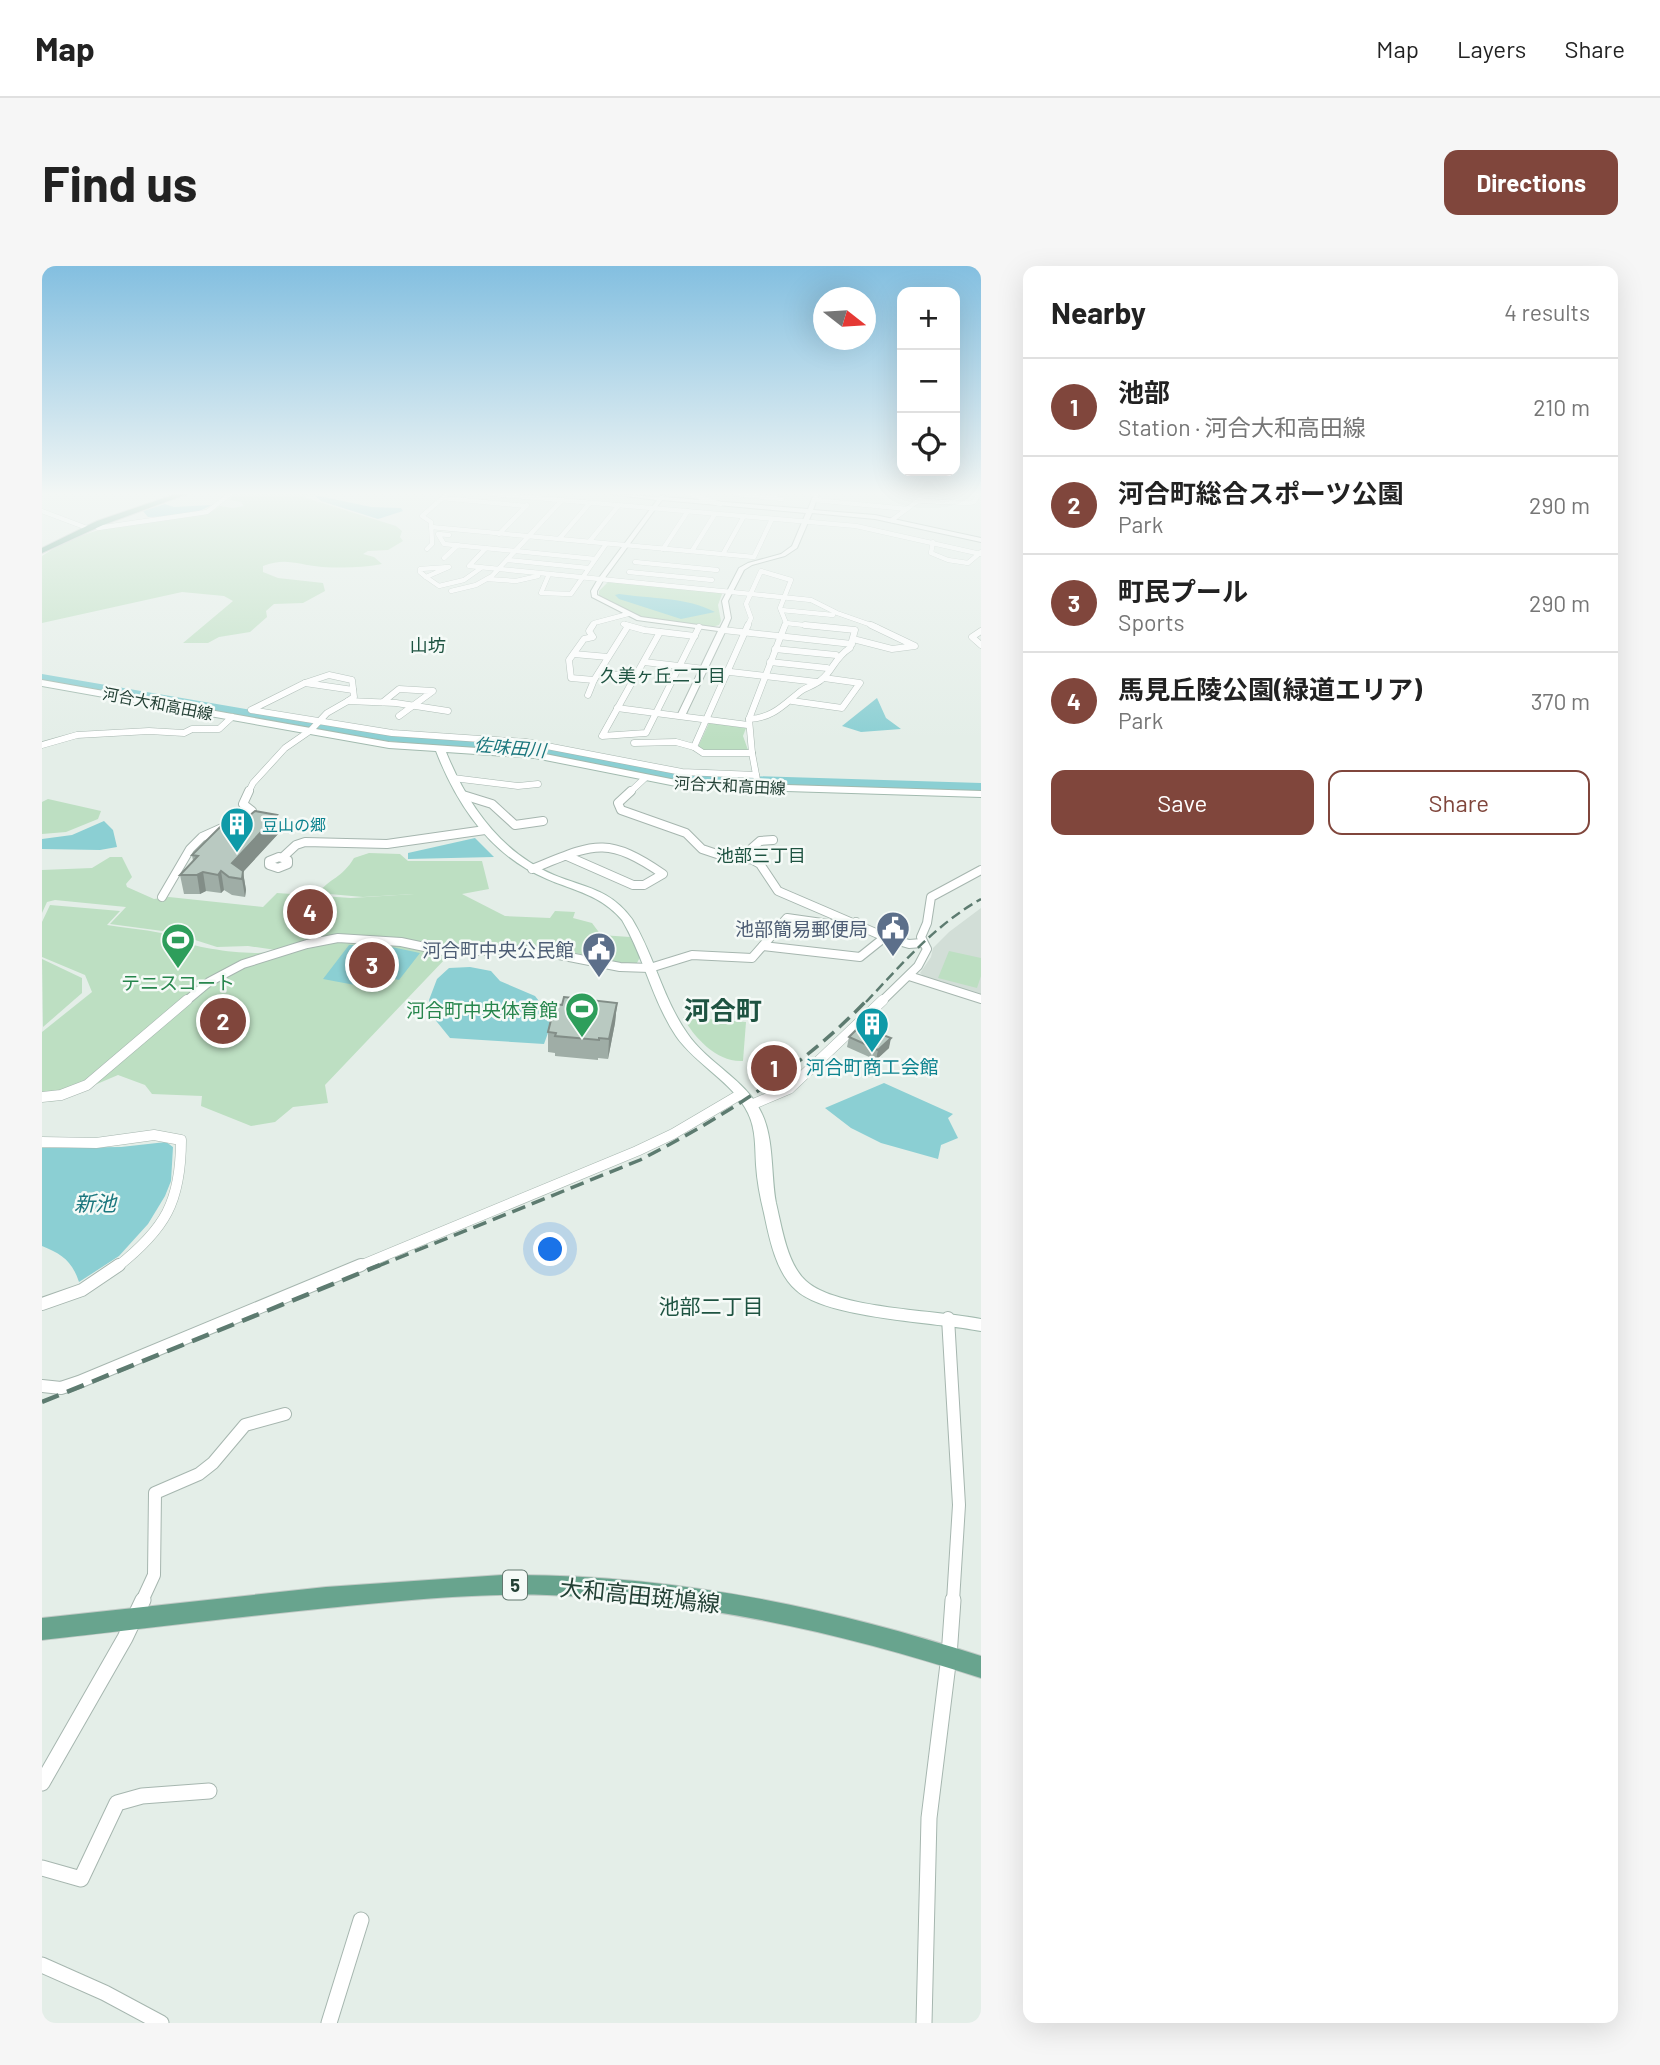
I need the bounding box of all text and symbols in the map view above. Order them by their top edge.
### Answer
text: Map [35,28,95,68]
text: Map [1376,34,1419,63]
text: Layers [1457,34,1526,63]
text: Share [1564,34,1625,63]
button: Directions [1444,150,1618,215]
text: Find us [42,153,197,212]
north arrow [813,287,876,350]
map controls [897,287,960,476]
button: + [897,287,960,350]
text: Nearby [1051,294,1146,330]
text: 4 results [1504,298,1590,326]
button: − [897,350,960,413]
text: 池部 [1118,376,1170,407]
text: 1 [1070,393,1078,421]
text: 210 m [1533,393,1590,421]
button: locate [897,413,960,476]
text: Station · 河合大和高田線 [1118,413,1366,441]
text: 河合町総合スポーツ公園 [1118,477,1403,508]
text: 2 [1068,491,1080,519]
text: 290 m [1529,491,1590,519]
text: Park [1118,510,1163,538]
text: 町民プール [1118,575,1248,606]
text: 3 [1068,589,1080,617]
text: 290 m [1529,589,1590,617]
text: Sports [1118,608,1185,636]
district label: 山坊 [410,634,446,656]
district label: 久美ヶ丘二丁目 [600,664,726,686]
text: 馬見丘陵公園(緑道エリア) [1118,673,1422,704]
street label: 河合大和高田線 [101,683,215,723]
text: 4 [1067,687,1081,715]
text: 370 m [1531,687,1590,715]
text: Park [1118,706,1163,734]
water label: 佐味田川 [473,733,549,761]
button: Save [1051,770,1314,835]
button: Share [1328,770,1590,835]
street label: 河合大和高田線 [674,773,786,797]
building icon: 豆山の郷 [218,805,256,854]
place label: 豆山の郷 [262,815,326,834]
district label: 池部三丁目 [716,844,806,866]
pin: 4 [287,886,333,938]
public building icon: 池部簡易郵便局 [874,909,912,958]
place label: 池部簡易郵便局 [735,917,868,940]
sports icon: テニスコート [159,921,197,970]
public building icon: 河合町中央公民館 [580,930,618,979]
place label: 河合町中央公民館 [422,938,574,961]
pin: 3 [349,939,395,991]
place label: テニスコート [121,971,235,994]
sports icon: 河合町中央体育館 [563,990,601,1039]
district label: 河合町 [684,994,762,1025]
pin: 2 [200,995,246,1047]
place label: 河合町中央体育館 [406,998,558,1021]
building icon: 河合町商工会館 [853,1005,891,1054]
pin: 1 [751,1042,797,1094]
place label: 河合町商工会館 [805,1055,939,1078]
water label: 新池 [74,1190,118,1215]
your location [533,1232,567,1266]
district label: 池部二丁目 [659,1293,764,1318]
road number: 5 [503,1570,527,1600]
street label: 大和高田斑鳩線 [558,1573,722,1617]

